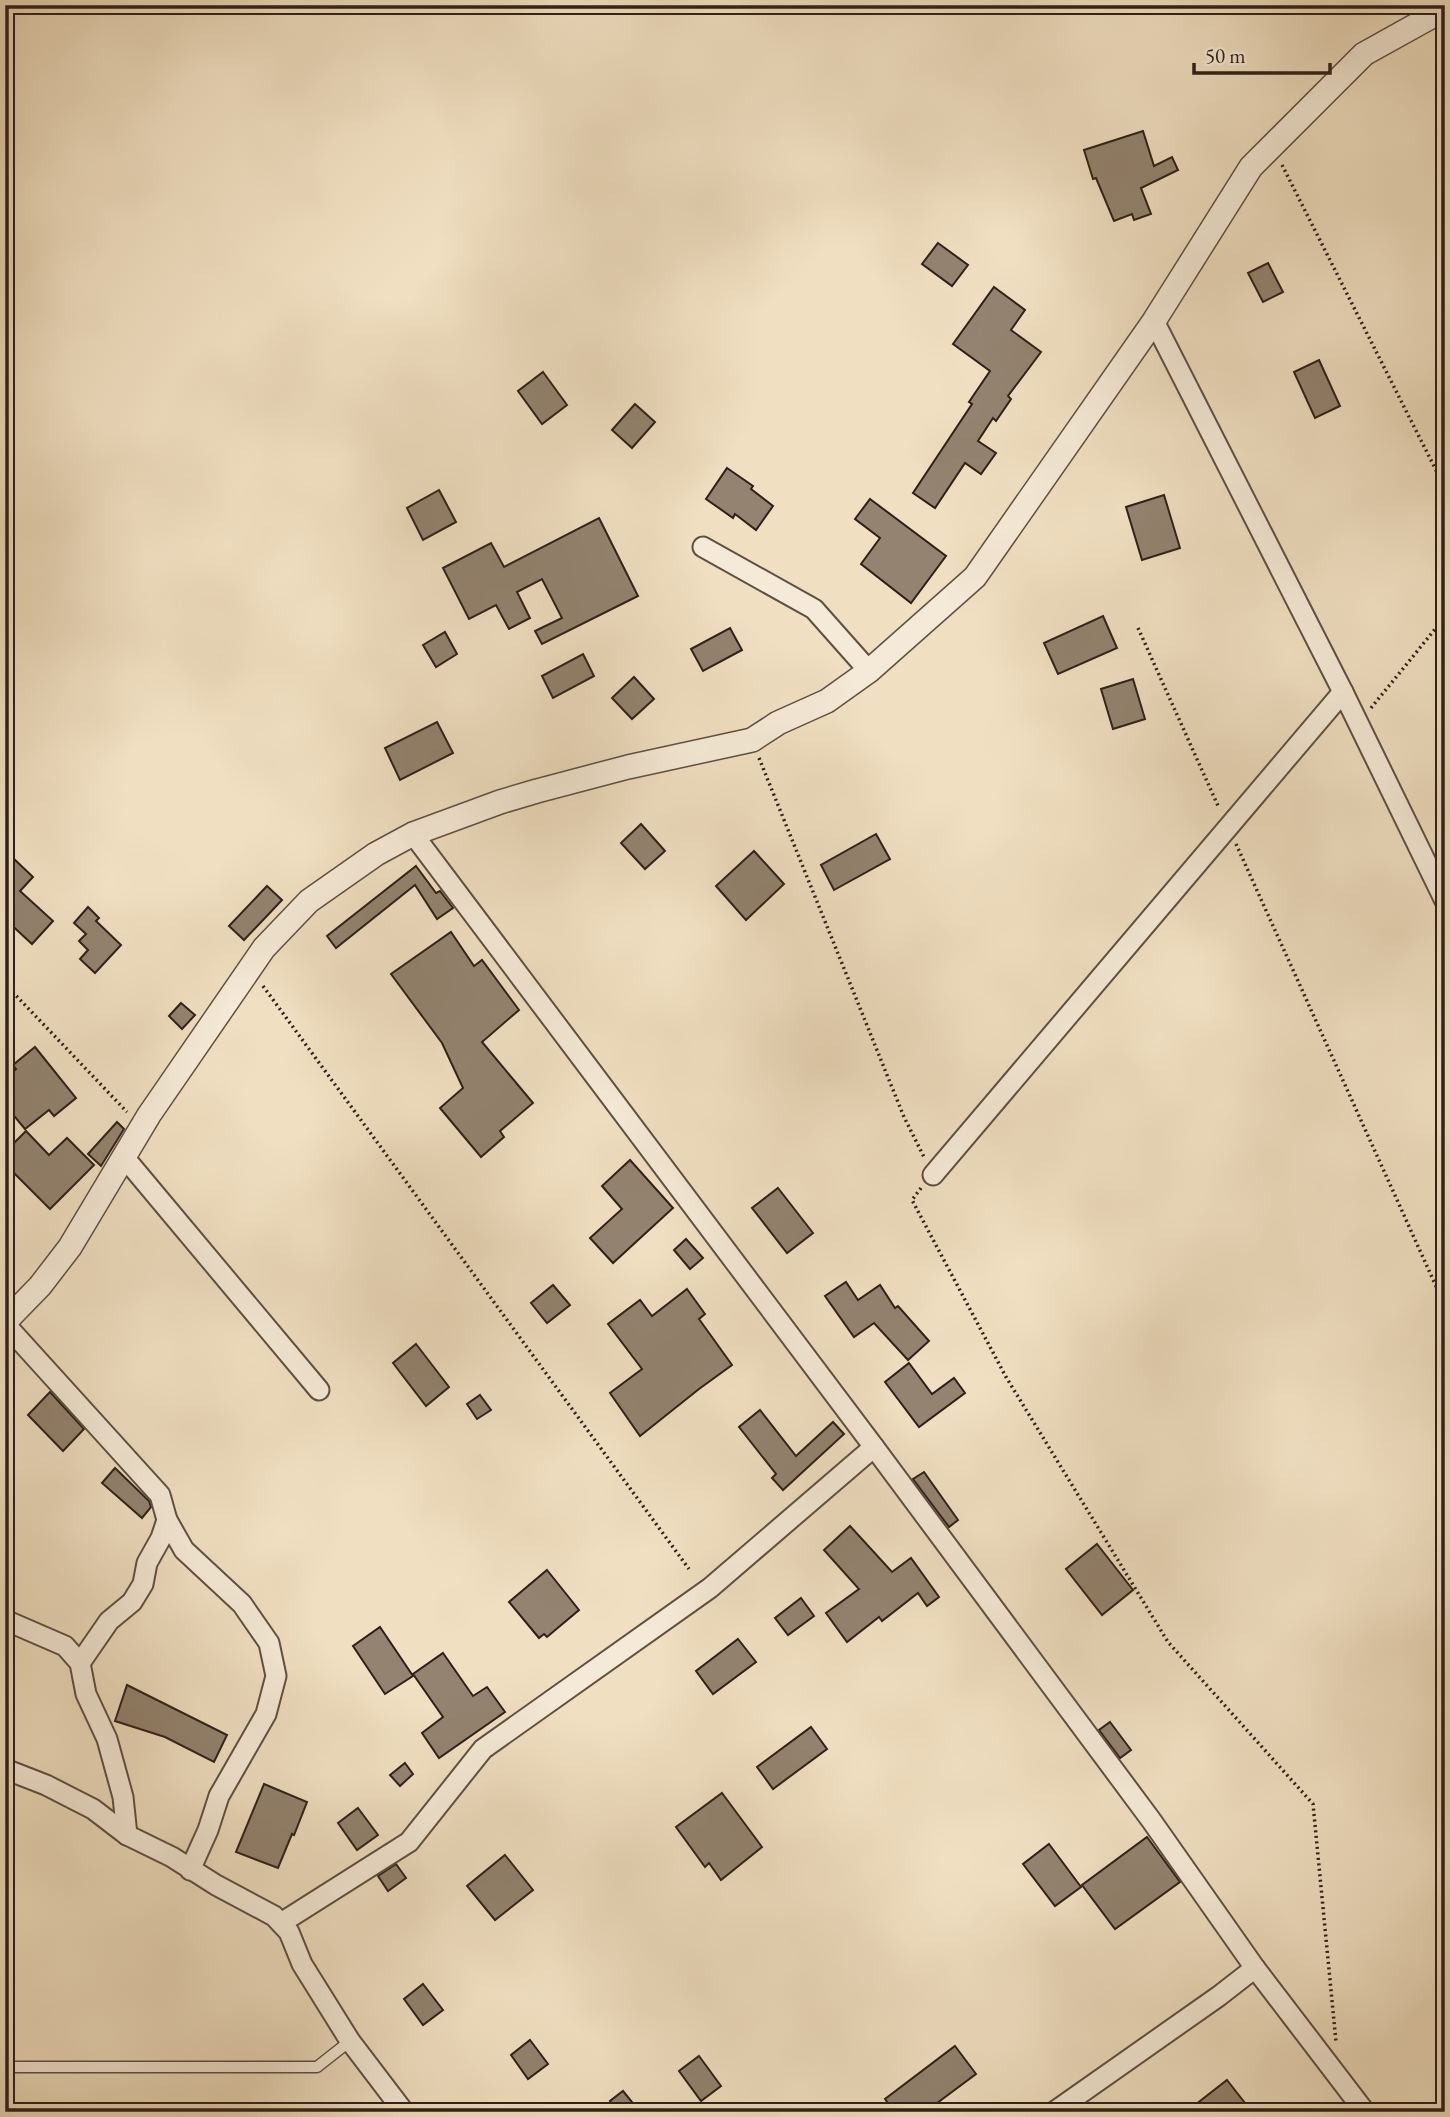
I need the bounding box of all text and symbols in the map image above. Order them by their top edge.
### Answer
scale bar [1194,32,1331,76]
text: 50 m [1205,42,1246,69]

